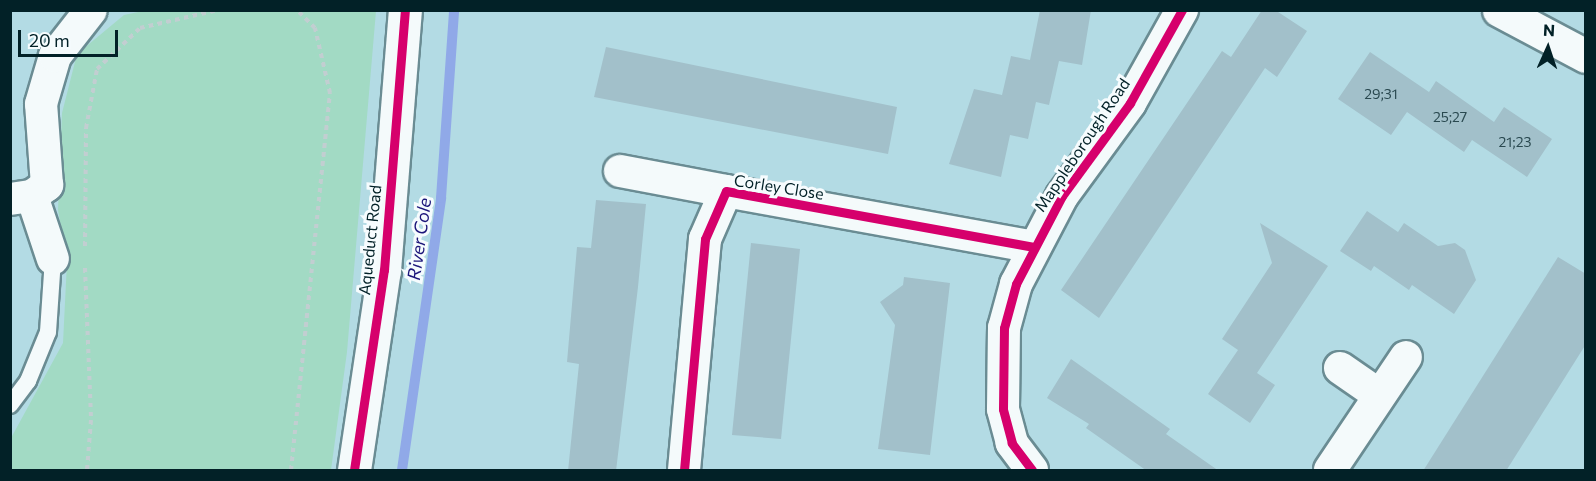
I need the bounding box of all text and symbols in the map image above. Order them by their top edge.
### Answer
scale bar [21,18,122,56]
north arrow [1518,18,1578,78]
text: N [1542,20,1555,39]
text: 20 m [29,29,70,51]
street label: Mappleborough Road [1030,75,1134,215]
house number: 29;31 [1364,86,1398,102]
house number: 25;27 [1433,109,1467,125]
house number: 21;23 [1499,134,1531,150]
street label: Corley Close [733,170,825,204]
street label: Aqueduct Road [355,184,385,296]
water label: River Cole [403,196,435,282]

